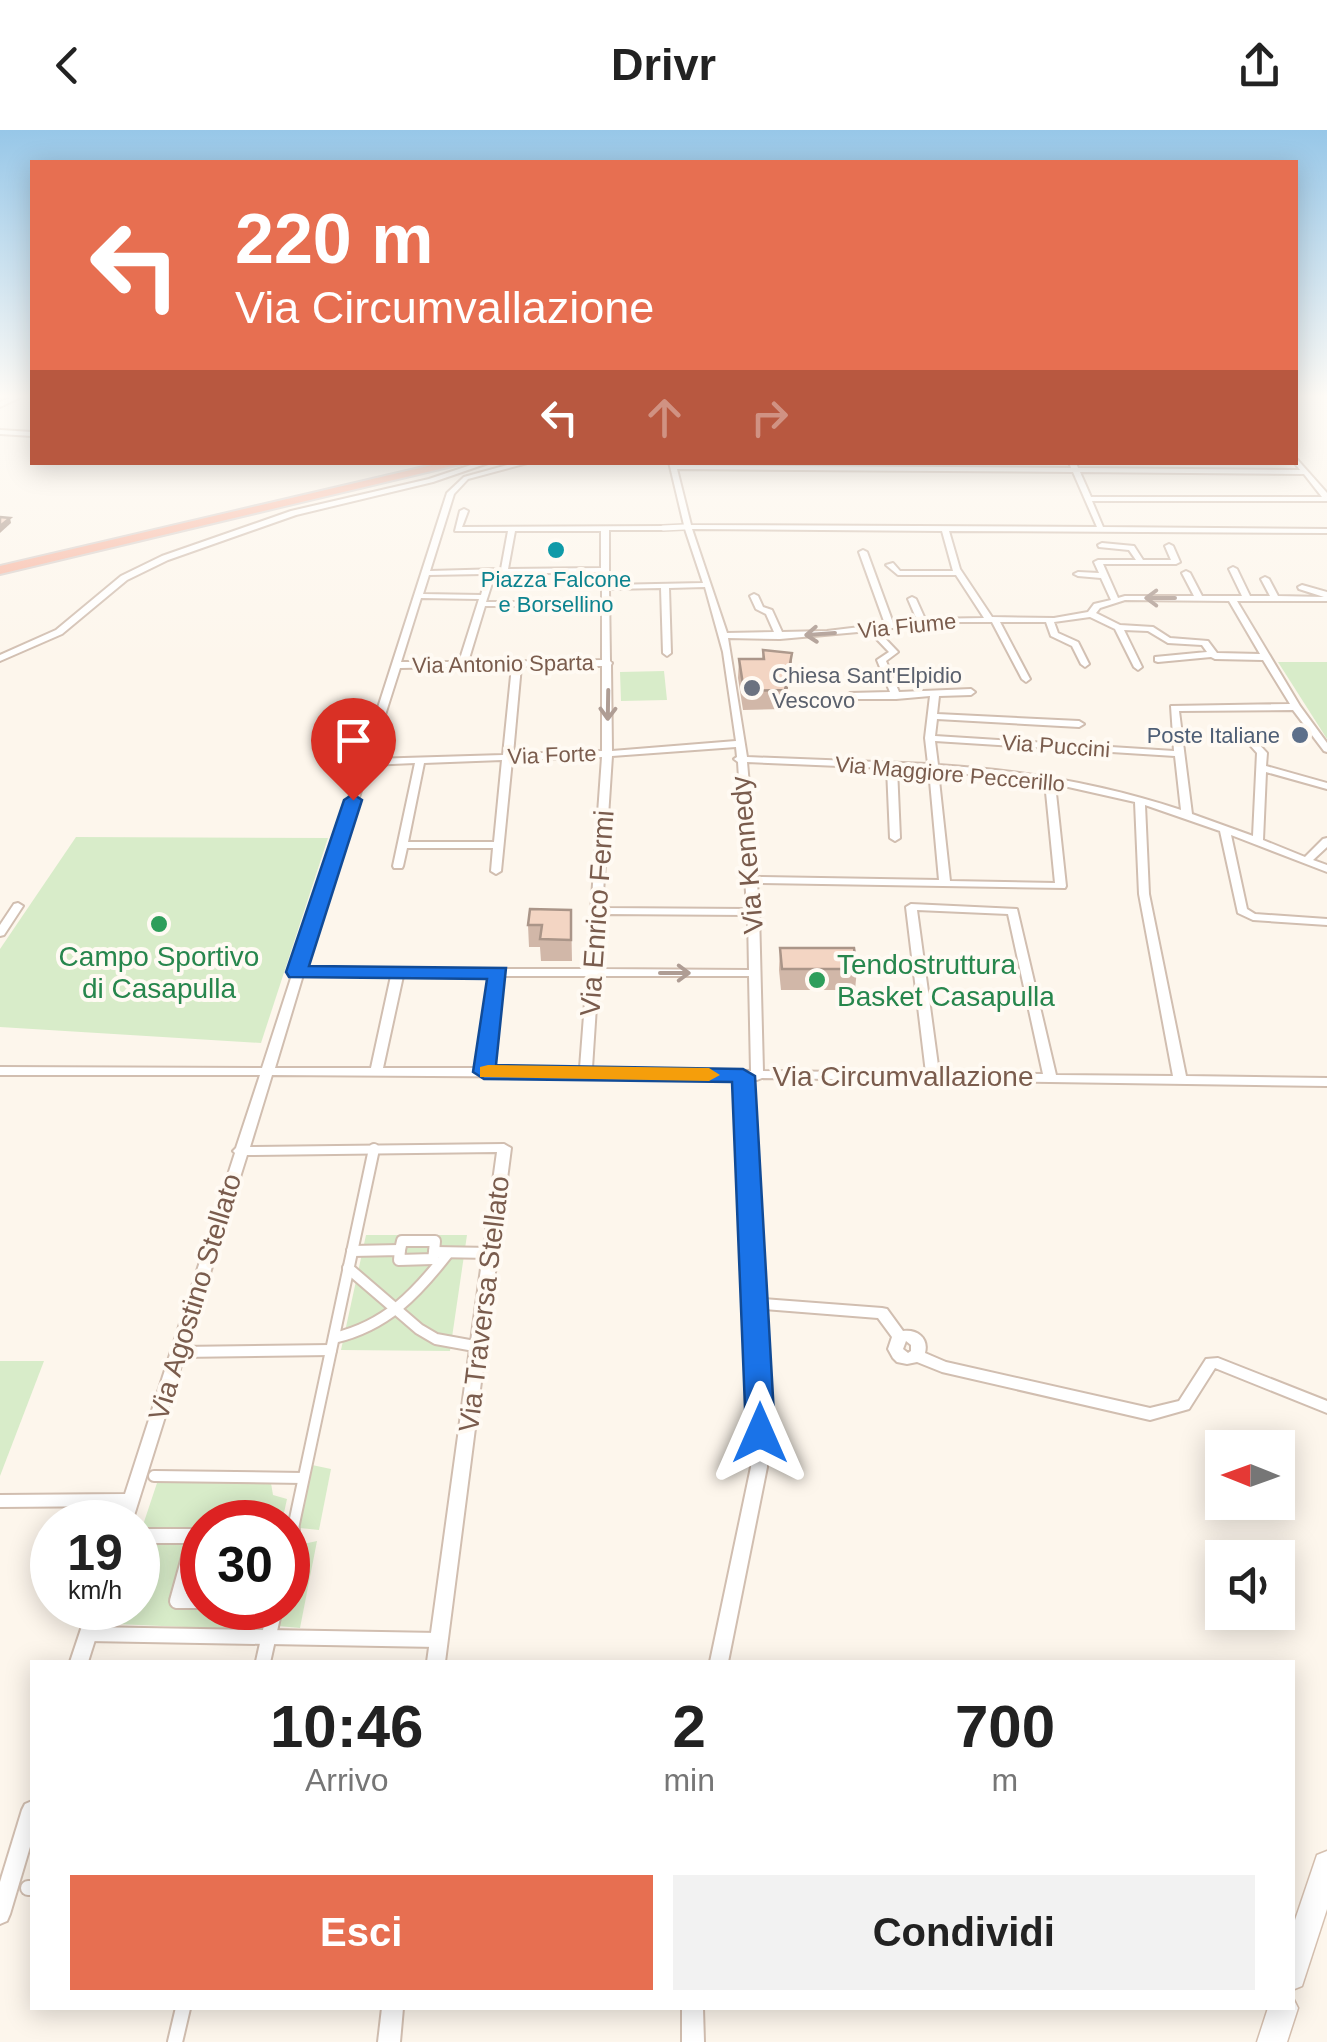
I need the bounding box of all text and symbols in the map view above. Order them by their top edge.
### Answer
icon: back [40,38,95,93]
icon: share [1232,38,1287,93]
text: Drivr [611,39,716,90]
icon: left [70,200,200,330]
text: 220 m [235,200,433,278]
text: Via Circumvallazione [235,282,654,333]
icon: left [532,390,587,445]
icon: ahead [637,390,692,445]
icon: right [742,390,797,445]
marker: Piazza Falcone e Borsellino [545,539,567,561]
place label: Piazza Falcone e Borsellino [481,567,631,617]
one-way arrow [1144,588,1176,608]
street label: Via Fiume [857,608,957,644]
one-way arrow [804,624,836,643]
street label: Via Antonio Sparta [412,650,595,678]
place label: Chiesa Sant'Elpidio Vescovo [772,663,962,713]
marker: Chiesa Sant'Elpidio Vescovo [741,677,763,699]
one-way arrow [598,688,618,721]
pin [311,698,396,801]
icon: arrive [326,713,381,768]
place label: Poste Italiane [1147,723,1280,748]
marker: Poste Italiane [1289,724,1311,746]
street label: Via Puccini [1001,730,1111,762]
street label: Via Forte [507,741,597,769]
street label: Via Maggiore Peccerillo [834,751,1066,797]
street label: Via Kennedy [725,775,769,935]
street label: Via Enrico Fermi [574,809,620,1017]
marker: Campo Sportivo di Casapulla [148,913,170,935]
place label: Campo Sportivo di Casapulla [59,941,259,1004]
place label: Tendostruttura Basket Casapulla [837,949,1055,1012]
one-way arrow [658,964,690,982]
marker: Tendostruttura Basket Casapulla [806,969,828,991]
street label: Via Circumvallazione [773,1061,1033,1092]
street label: Via Agostino Stellato [143,1170,247,1424]
street label: Via Traversa Stellato [453,1174,515,1434]
position arrow [708,1381,812,1485]
north arrow [1205,1430,1295,1520]
map controls [1205,1430,1295,1630]
speed limit sign: 30 [180,1500,310,1630]
text: 19 [67,1525,123,1581]
button: sound [1205,1540,1295,1630]
text: km/h [68,1576,122,1604]
text: 10:46 [270,1693,423,1760]
text: 2 [672,1693,706,1760]
text: 700 [955,1693,1055,1760]
text: Arrivo [305,1762,388,1798]
text: min [663,1762,715,1798]
text: m [992,1762,1018,1798]
button: Esci [70,1875,653,1990]
button: Condividi [673,1875,1255,1990]

